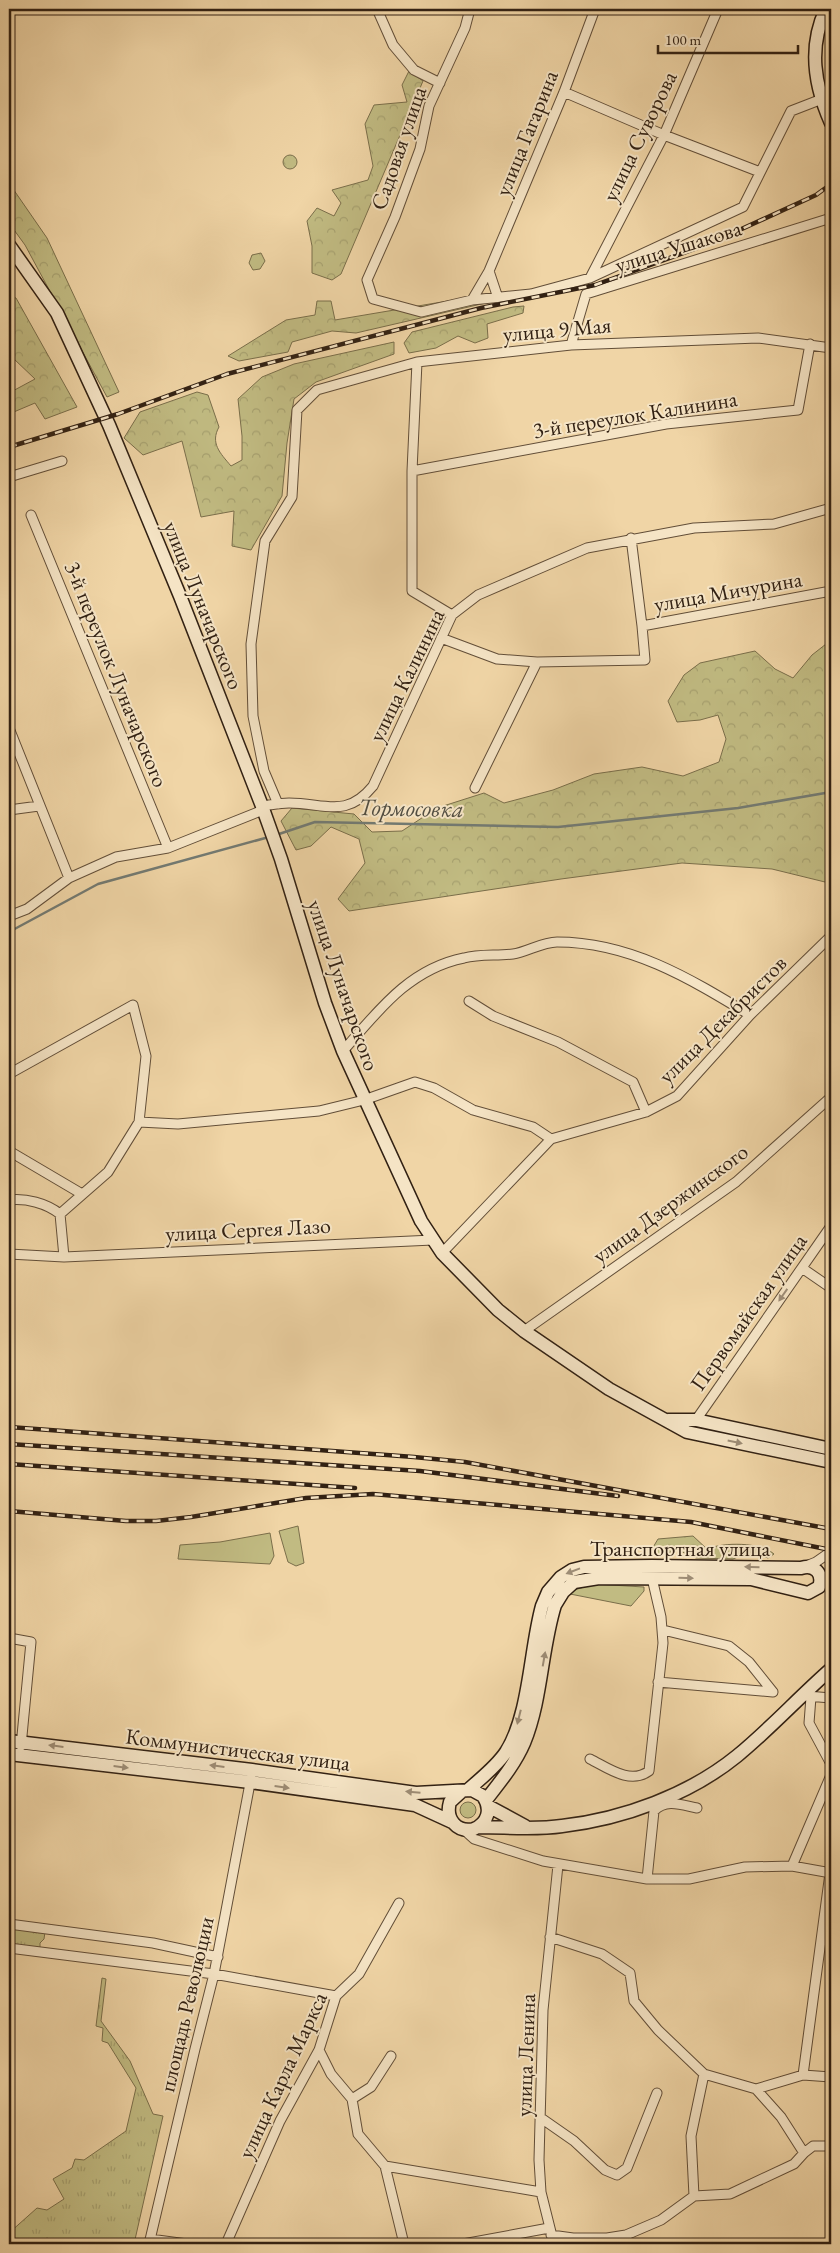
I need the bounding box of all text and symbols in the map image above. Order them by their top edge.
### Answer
scale bar [658,22,798,54]
text: 100 m [665,30,702,49]
street label: улица Гагарина [488,66,565,200]
street label: улица Суворова [595,66,684,206]
street label: Садовая улица [364,82,433,214]
street label: улица Ушакова [611,213,745,279]
street label: улица 9 Мая [502,310,613,349]
street label: 3-й переулок Калинина [531,384,740,445]
street label: улица Луначарского [157,517,251,694]
street label: 3-й переулок Луначарского [58,557,175,792]
street label: улица Мичурина [652,564,805,619]
street label: улица Калинина [362,604,451,747]
water label: Тормосовка [358,791,464,824]
street label: улица Луначарского [301,896,386,1075]
street label: улица Декабристов [652,949,793,1090]
street label: улица Дзержинского [587,1137,754,1270]
street label: улица Сергея Лазо [165,1211,332,1248]
street label: Первомайская улица [683,1228,814,1397]
one-way arrow [778,1288,788,1302]
one-way arrow [728,1438,743,1446]
street label: Транспортная улица [590,1534,771,1563]
one-way arrow [744,1563,760,1571]
one-way arrow [565,1567,580,1575]
one-way arrow [679,1574,695,1582]
one-way arrow [540,1650,548,1666]
one-way arrow [515,1710,523,1725]
street label: Коммунистическая улица [124,1721,352,1778]
one-way arrow [48,1742,64,1750]
one-way arrow [209,1762,225,1770]
one-way arrow [113,1763,129,1771]
one-way arrow [274,1783,290,1791]
one-way arrow [405,1788,421,1796]
street label: площадь Революции [152,1913,221,2094]
street label: улица Карла Маркса [231,1987,334,2163]
street label: улица Ленина [509,1993,542,2117]

